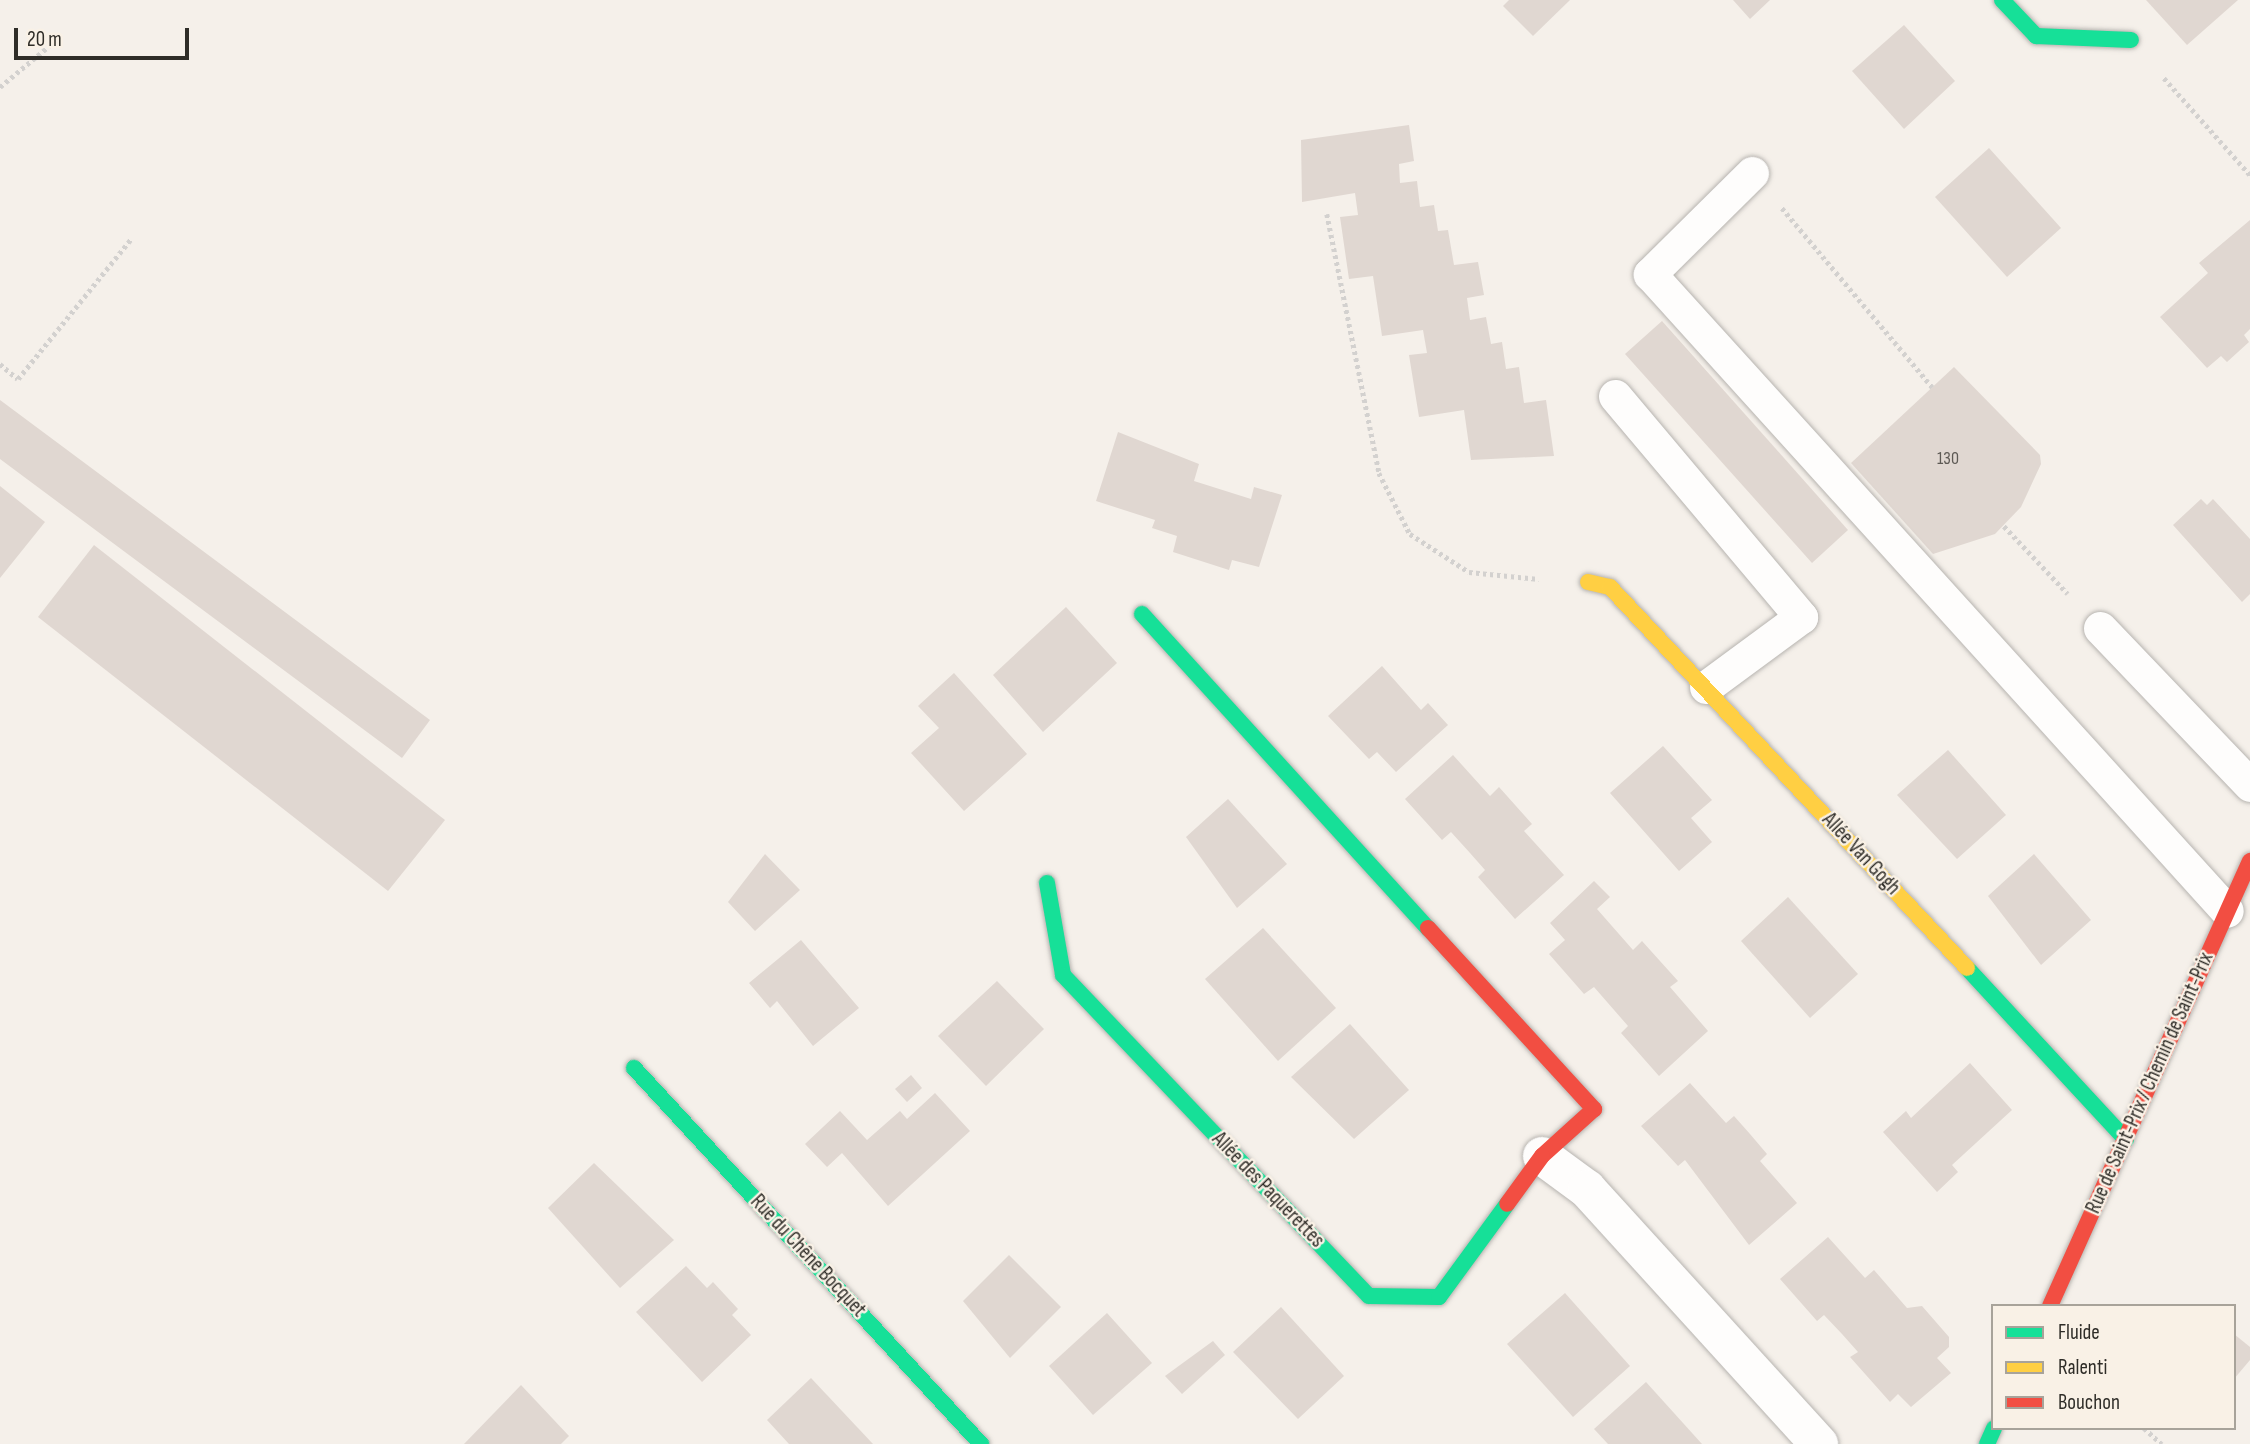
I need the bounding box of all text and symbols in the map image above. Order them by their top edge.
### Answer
scale bar [18,14,192,58]
text: 20 m [27,27,62,52]
house number: 130 [1937,448,1959,470]
street label: Allée Van Gogh [1817,808,1905,900]
street label: Rue de Saint-Prix / Chemin de Saint-Prix [2081,948,2219,1218]
street label: Allée des Paquerettes [1207,1127,1329,1253]
street label: Rue du Chêne Bocquet [745,1190,871,1322]
legend [1991,1304,2236,1430]
text: Fluide [2058,1320,2100,1345]
text: Ralenti [2058,1355,2107,1380]
text: Bouchon [2058,1390,2120,1415]

